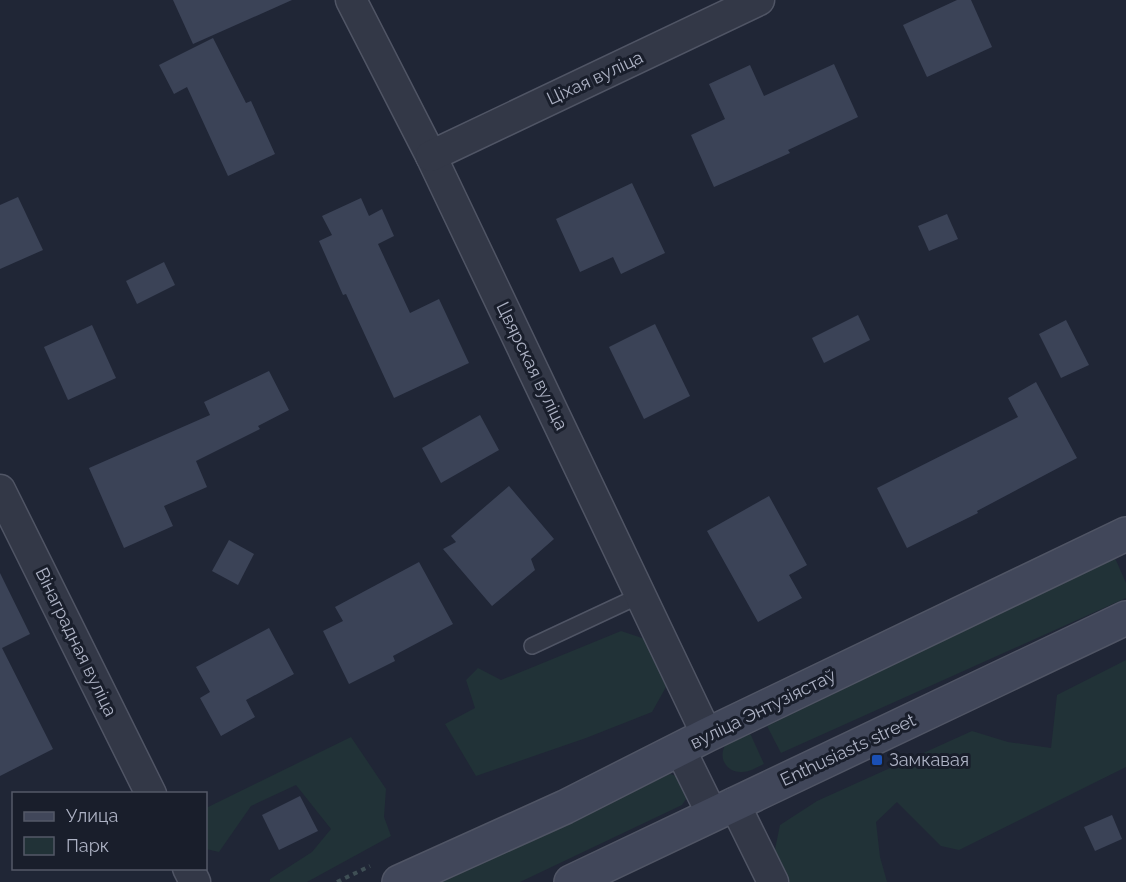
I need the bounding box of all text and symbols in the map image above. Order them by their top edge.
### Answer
street label: Ціхая вуліца [543,46,646,109]
street label: Цвярская вуліца [492,298,573,433]
street label: Вінаградная вуліца [31,564,122,720]
street label: вуліца Энтузіястаў [687,664,839,753]
street label: Enthusiasts street [777,709,919,790]
place label: Замкавая [889,749,969,770]
marker: Замкавая [870,753,884,767]
legend [12,792,207,870]
text: Улица [66,805,118,826]
text: Парк [66,835,109,856]

